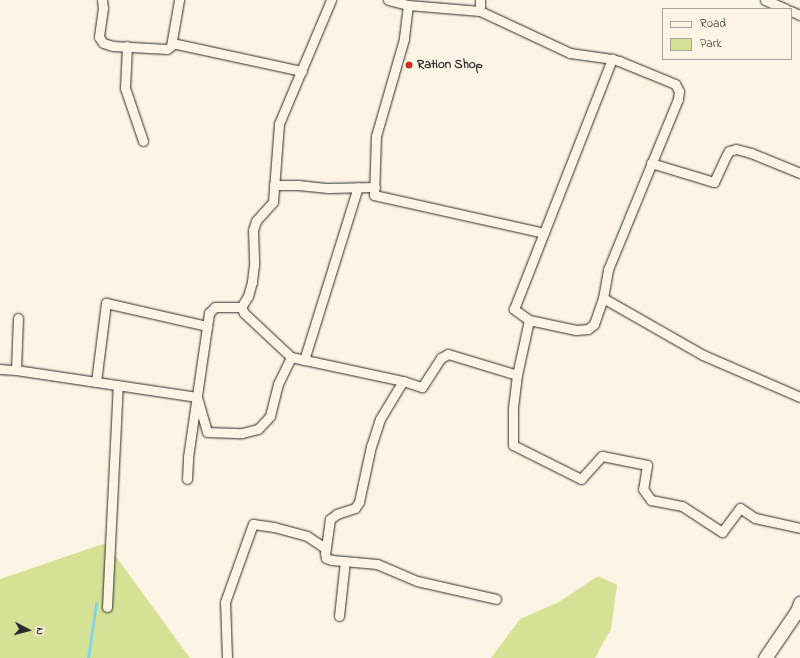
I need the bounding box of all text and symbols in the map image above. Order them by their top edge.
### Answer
legend [662,8,792,60]
text: Road [700,15,726,33]
text: Park [700,35,722,53]
place label: Ration Shop [417,57,483,73]
marker: Ration Shop [404,60,414,70]
north arrow [8,610,48,650]
text: N [32,627,48,636]

